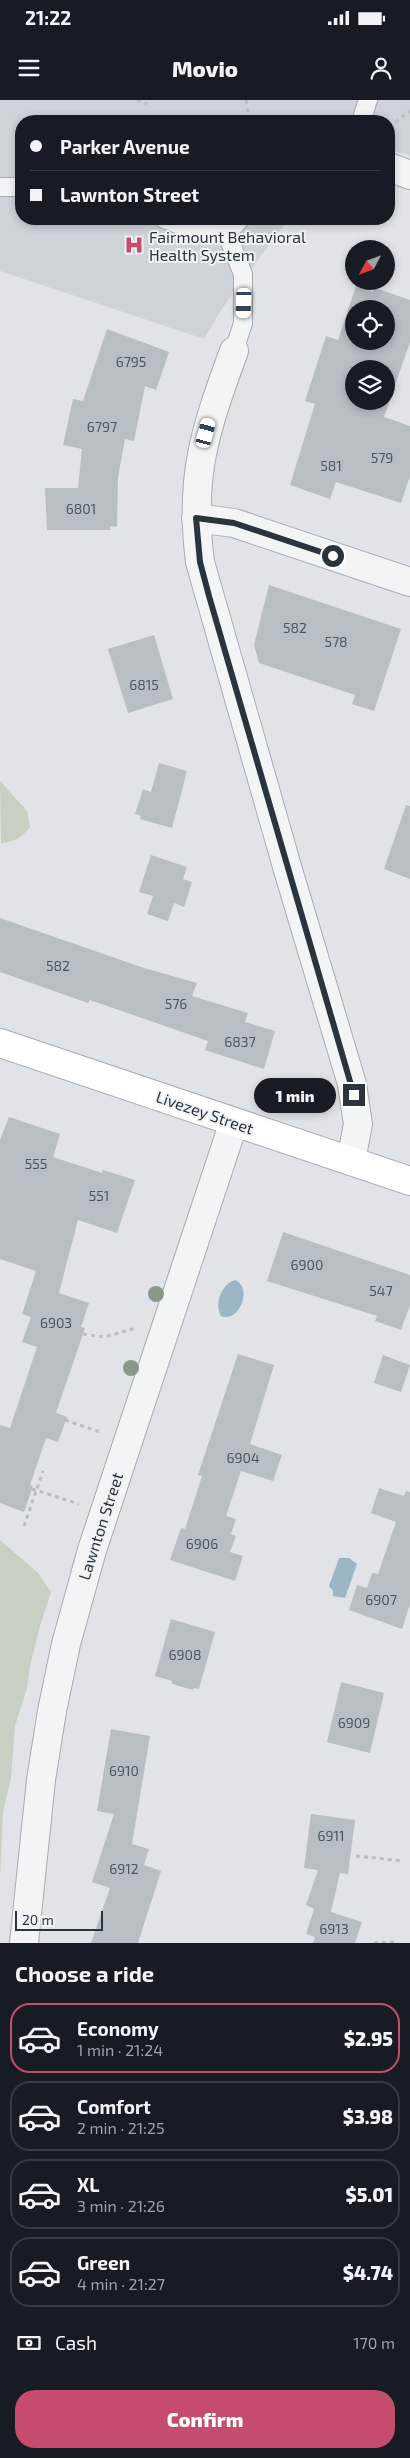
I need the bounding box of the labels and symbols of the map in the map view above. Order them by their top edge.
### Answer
place label: Fairmount Behavioral Health System [149,227,306,264]
hospital icon: Fairmount Behavioral Health System [123,234,145,256]
north arrow [345,240,395,290]
car [235,288,252,318]
house number: 6795 [116,353,146,370]
car [194,417,217,449]
house number: 6797 [87,418,117,435]
house number: 579 [371,449,393,466]
house number: 581 [320,457,342,474]
house number: 6801 [66,500,96,517]
route start [322,545,344,567]
house number: 582 [283,619,307,636]
house number: 578 [324,633,348,650]
house number: 6815 [129,676,159,693]
house number: 582 [46,957,70,974]
house number: 576 [165,995,187,1012]
house number: 6837 [224,1033,256,1050]
callout: 1 min [254,1078,336,1112]
route end [343,1084,365,1106]
street label: Livezey Street [154,1086,256,1138]
house number: 555 [25,1155,47,1172]
house number: 551 [89,1187,109,1204]
house number: 6900 [291,1256,323,1273]
house number: 547 [369,1282,393,1299]
house number: 6903 [40,1314,72,1331]
house number: 6904 [226,1449,260,1466]
street label: Lawnton Street [74,1470,126,1582]
house number: 6906 [186,1535,218,1552]
house number: 6907 [365,1591,397,1608]
house number: 6908 [169,1646,201,1663]
house number: 6909 [338,1714,370,1731]
house number: 6910 [109,1762,139,1779]
house number: 6911 [317,1827,345,1844]
house number: 6912 [109,1860,139,1877]
scale bar [15,1908,102,1931]
house number: 6913 [319,1920,349,1937]

